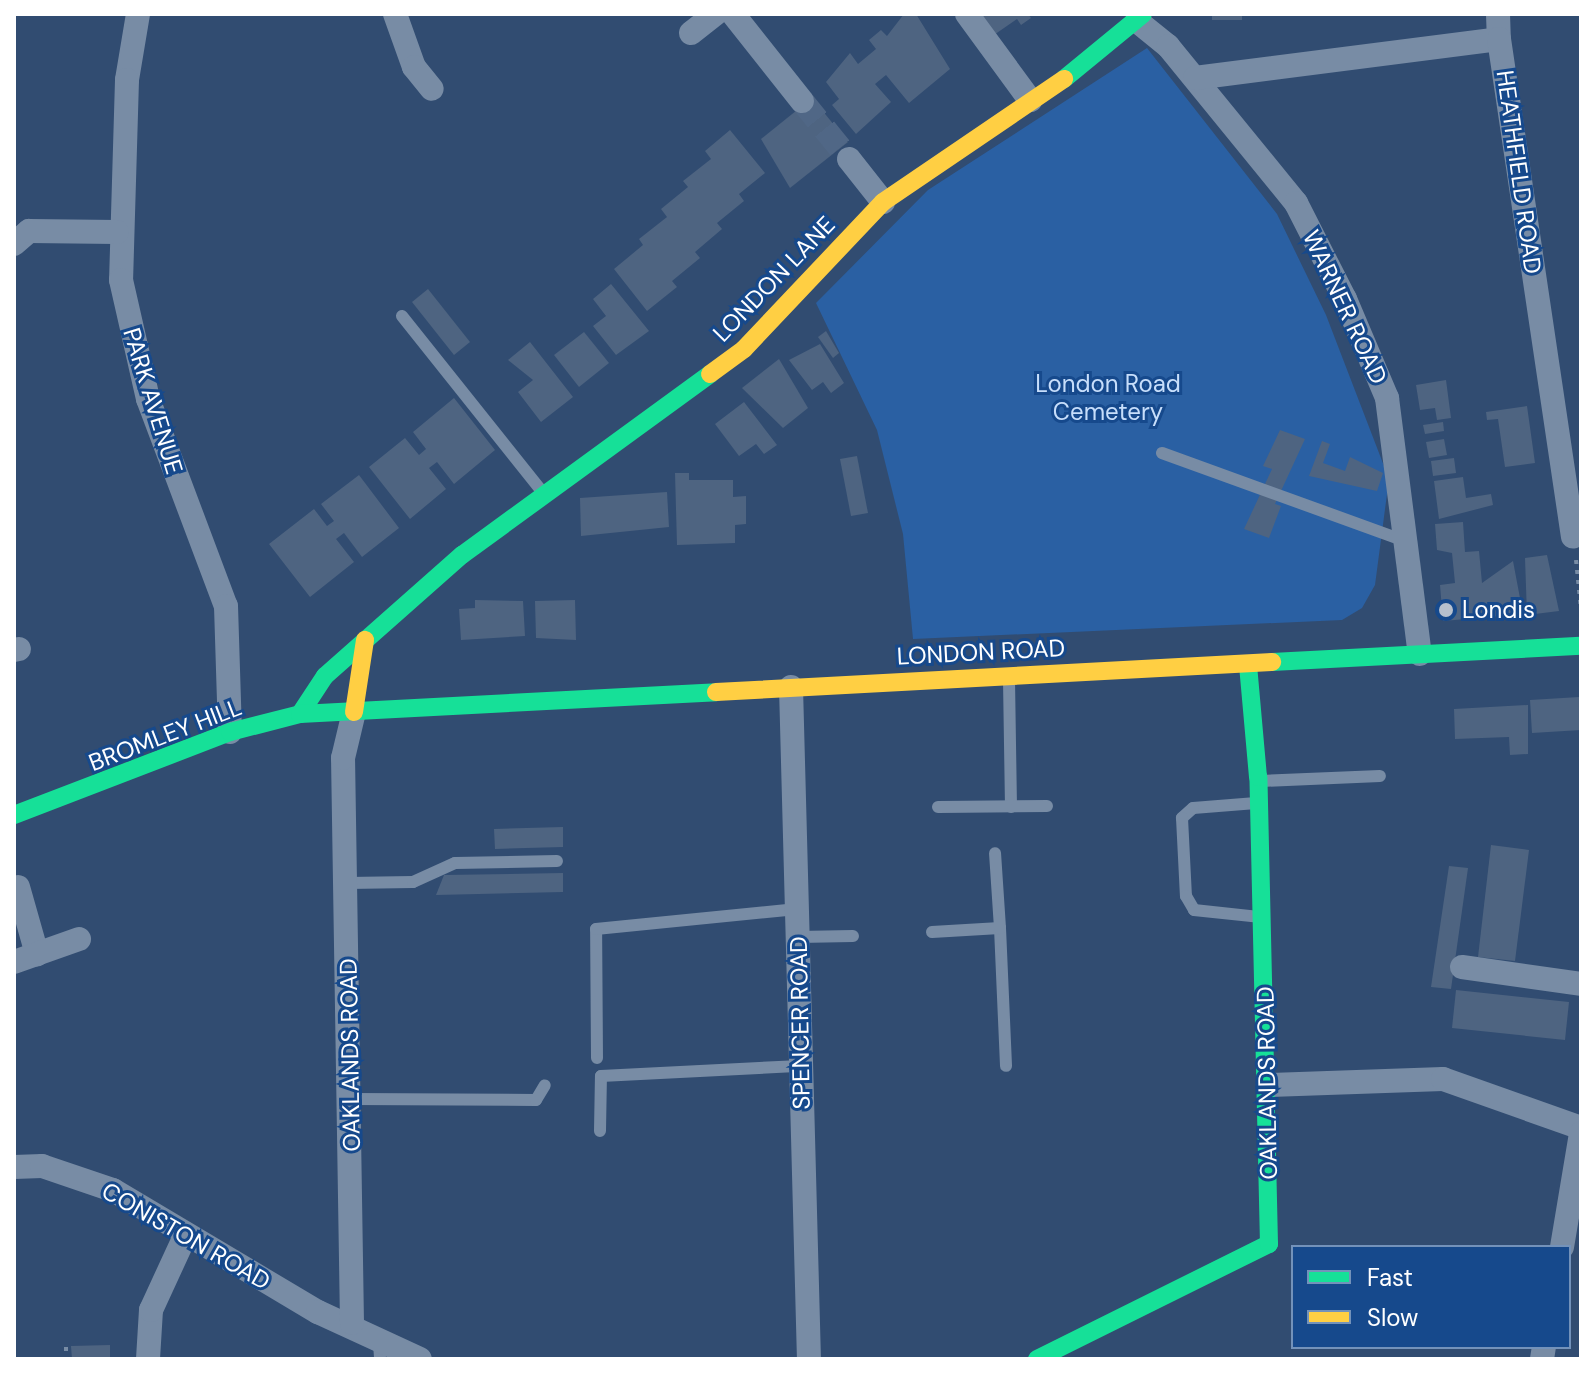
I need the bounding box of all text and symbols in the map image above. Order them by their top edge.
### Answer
street label: HEATHFIELD ROAD [1490,68,1548,276]
street label: LONDON LANE [707,210,841,348]
street label: WARNER ROAD [1297,225,1393,389]
street label: PARK AVENUE [117,324,189,478]
park label: London Road Cemetery [1035,370,1181,426]
place label: Londis [1462,596,1535,624]
marker: Londis [1437,601,1455,619]
street label: LONDON ROAD [896,633,1066,671]
street label: BROMLEY HILL [85,693,245,777]
street label: SPENCER ROAD [784,936,816,1110]
street label: OAKLANDS ROAD [334,958,366,1152]
street label: OAKLANDS ROAD [1251,986,1283,1180]
street label: CONISTON ROAD [97,1176,275,1296]
legend [1291,1245,1571,1349]
text: Fast [1367,1262,1413,1293]
text: Slow [1367,1302,1418,1333]

